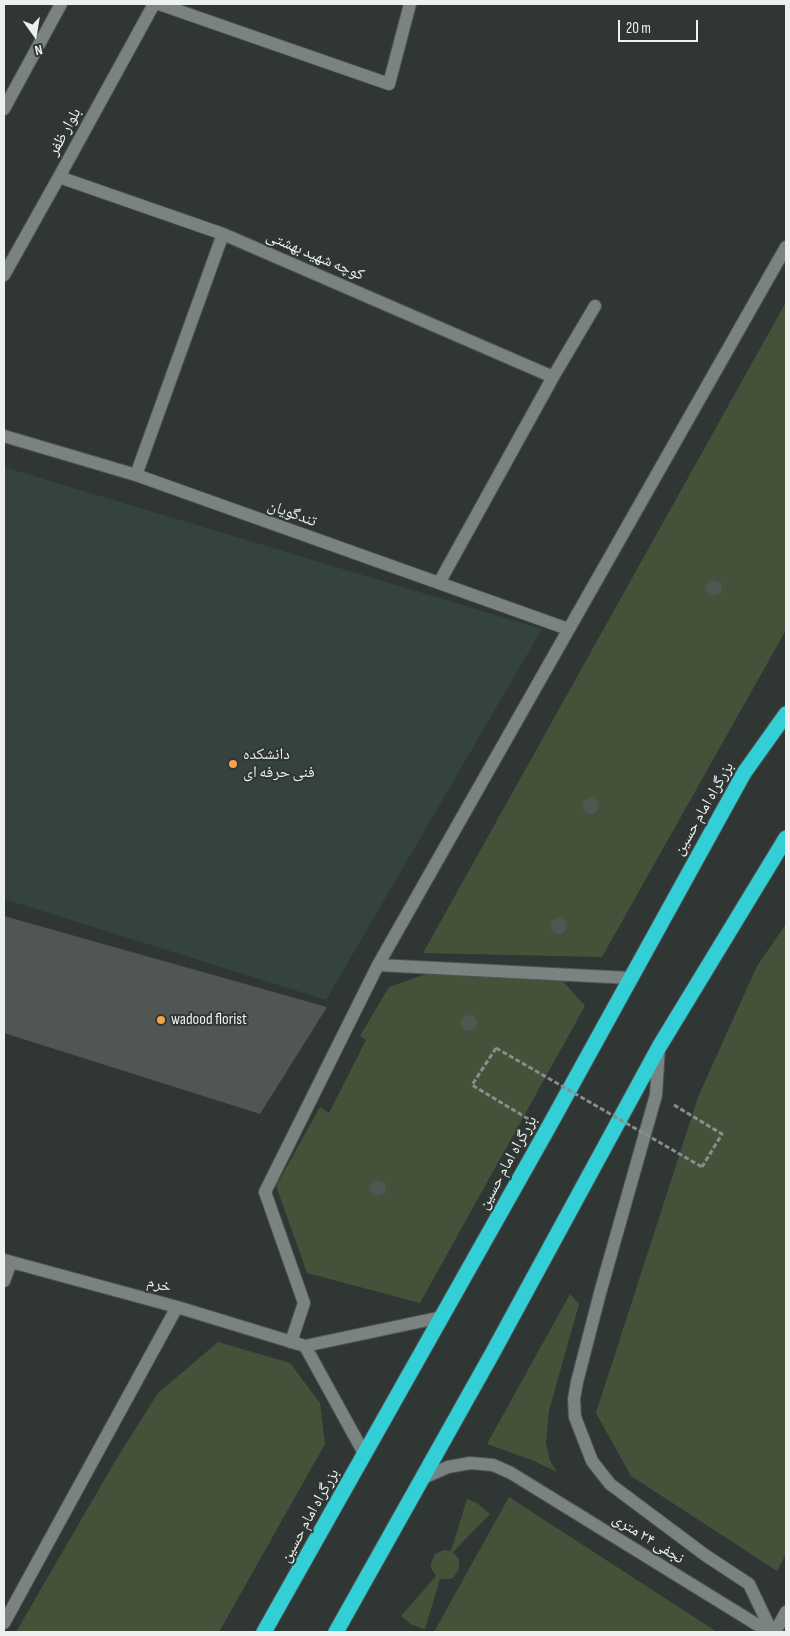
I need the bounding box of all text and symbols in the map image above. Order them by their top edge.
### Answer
north arrow [10,10,60,60]
scale bar [620,10,700,42]
text: 20 m [626,19,651,38]
text: N [33,41,44,59]
street label: بلوار ظفر [44,105,86,159]
street label: کوچه شهید بهشتی [263,227,367,285]
street label: تندگویان [265,496,319,532]
place label: دانشکده فنی حرفه ای [243,745,315,783]
marker: دانشکده فنی حرفه ای [227,758,239,770]
street label: بزرگراه امام حسین [670,759,738,859]
place label: wadood florist [171,1010,247,1030]
marker: wadood florist [155,1014,167,1026]
street label: بزرگراه امام حسین [474,1113,542,1213]
street label: خرم [145,1273,173,1297]
street label: بزرگراه امام حسین [276,1466,344,1566]
street label: نجفی ۲۴ متری [609,1509,687,1569]

